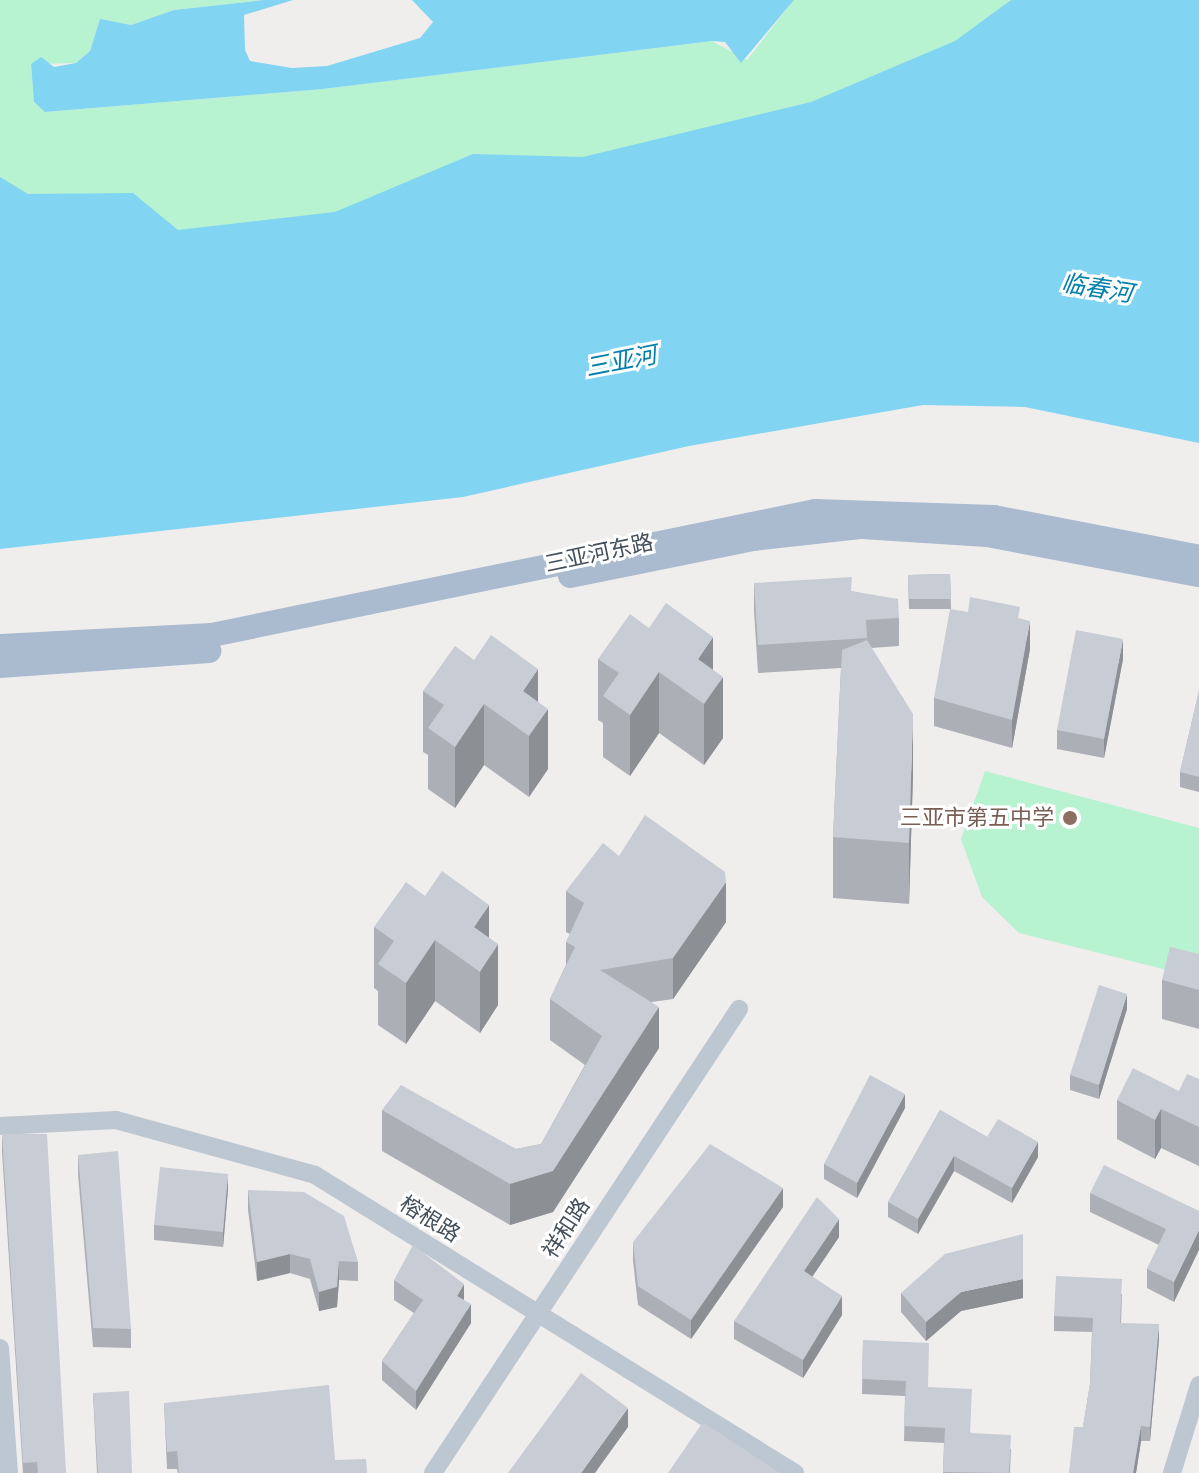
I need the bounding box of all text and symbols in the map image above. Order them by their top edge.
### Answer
water label: 临春河 [1059,268,1135,308]
water label: 三亚河 [583,340,659,382]
street label: 三亚河东路 [542,529,656,577]
place label: 三亚市第五中学 [900,805,1054,831]
marker: 三亚市第五中学 [1061,809,1079,827]
street label: 榕根路 [395,1190,465,1248]
street label: 祥和路 [537,1193,595,1263]

